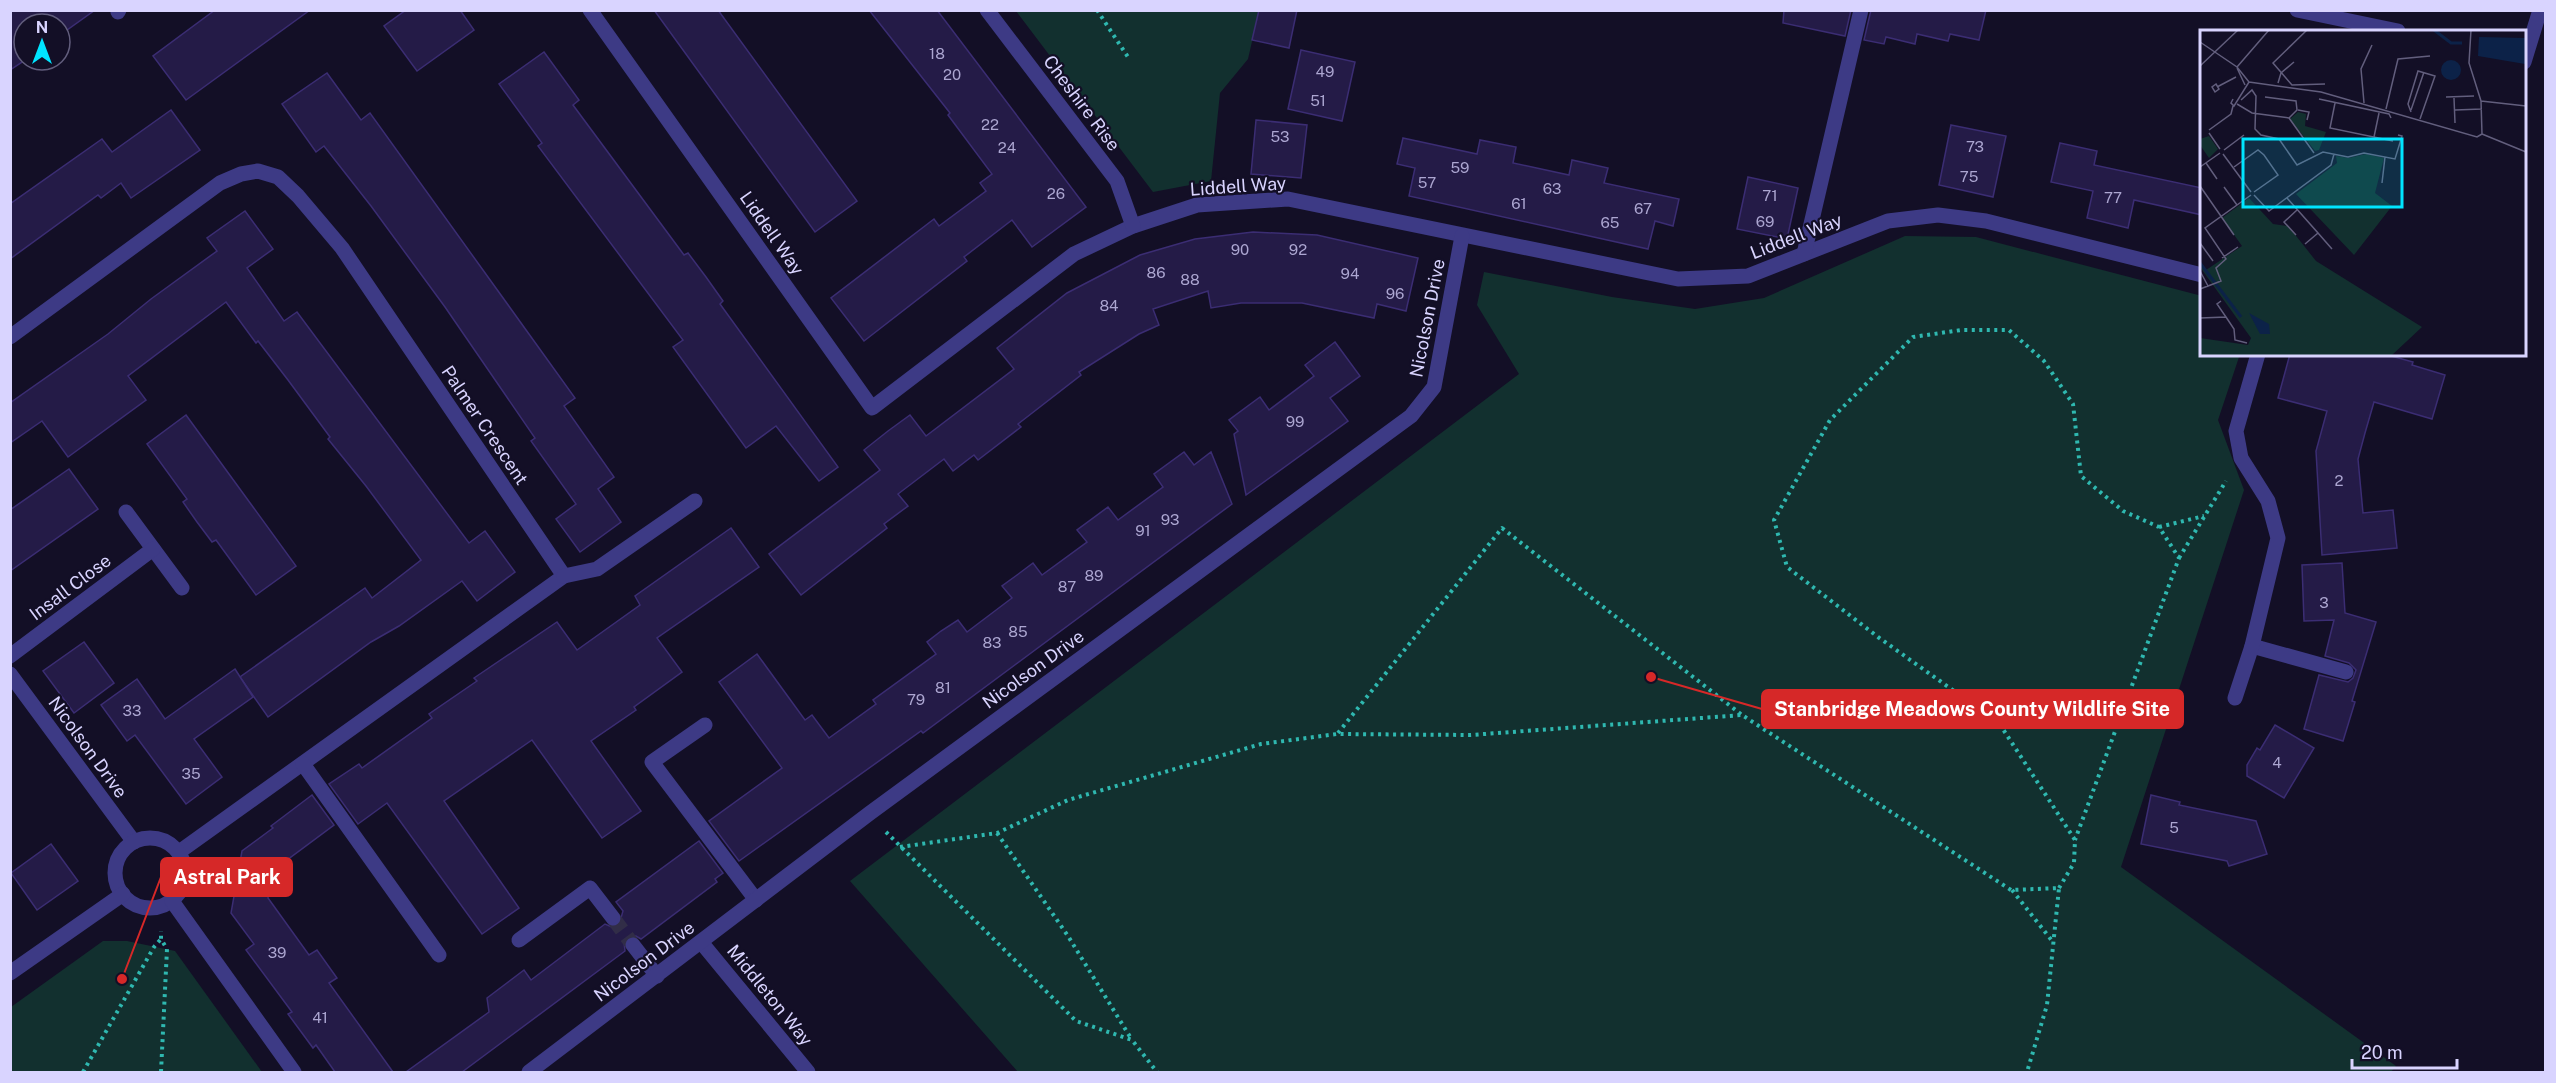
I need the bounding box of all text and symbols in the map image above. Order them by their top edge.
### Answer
north arrow [12,12,72,72]
text: N [36,18,48,37]
inset map [2200,30,2526,356]
house number: 18 [929,45,945,62]
street label: Cheshire Rise [1039,51,1125,155]
house number: 49 [1316,63,1334,80]
house number: 20 [943,66,961,83]
house number: 51 [1310,92,1326,109]
house number: 22 [981,116,999,133]
house number: 53 [1270,128,1290,145]
house number: 73 [1966,138,1984,155]
house number: 24 [998,139,1016,156]
house number: 59 [1451,159,1469,176]
house number: 75 [1960,168,1978,185]
street label: Liddell Way [1189,172,1287,200]
house number: 57 [1418,174,1436,191]
house number: 63 [1543,180,1561,197]
house number: 26 [1047,185,1065,202]
street label: Liddell Way [736,187,809,279]
house number: 71 [1762,187,1778,204]
house number: 77 [2104,189,2122,206]
house number: 61 [1511,195,1527,212]
house number: 67 [1634,200,1652,217]
street label: Liddell Way [1747,209,1845,263]
house number: 69 [1756,213,1774,230]
house number: 65 [1601,214,1619,231]
house number: 90 [1231,241,1249,258]
house number: 92 [1289,241,1307,258]
street label: Nicolson Drive [1405,257,1449,379]
house number: 86 [1147,264,1165,281]
house number: 94 [1341,265,1359,282]
house number: 88 [1180,271,1200,288]
house number: 96 [1386,285,1404,302]
house number: 84 [1099,297,1119,314]
street label: Palmer Crescent [437,361,533,489]
house number: 99 [1286,413,1304,430]
house number: 2 [2335,472,2344,489]
house number: 93 [1161,511,1179,528]
house number: 91 [1135,522,1151,539]
street label: Insall Close [25,550,115,624]
house number: 89 [1085,567,1103,584]
house number: 87 [1058,578,1076,595]
house number: 3 [2319,594,2329,611]
house number: 85 [1008,623,1028,640]
street label: Nicolson Drive [978,625,1088,713]
house number: 83 [982,634,1002,651]
house number: 81 [935,679,951,696]
callout: Stanbridge Meadows County Wildlife Site [1762,690,2183,728]
house number: 79 [907,691,925,708]
street label: Nicolson Drive [44,692,132,802]
text: Stanbridge Meadows County Wildlife Site [1774,697,2170,721]
house number: 33 [123,702,141,719]
house number: 4 [2272,754,2282,771]
house number: 35 [181,765,201,782]
house number: 5 [2169,819,2179,836]
callout: Astral Park [161,858,292,896]
text: Astral Park [173,865,281,889]
street label: Nicolson Drive [590,916,698,1006]
street label: Middleton Way [723,940,817,1050]
house number: 39 [268,944,286,961]
house number: 41 [312,1009,328,1026]
scale bar [2352,1032,2457,1070]
text: 20 m [2361,1042,2403,1063]

